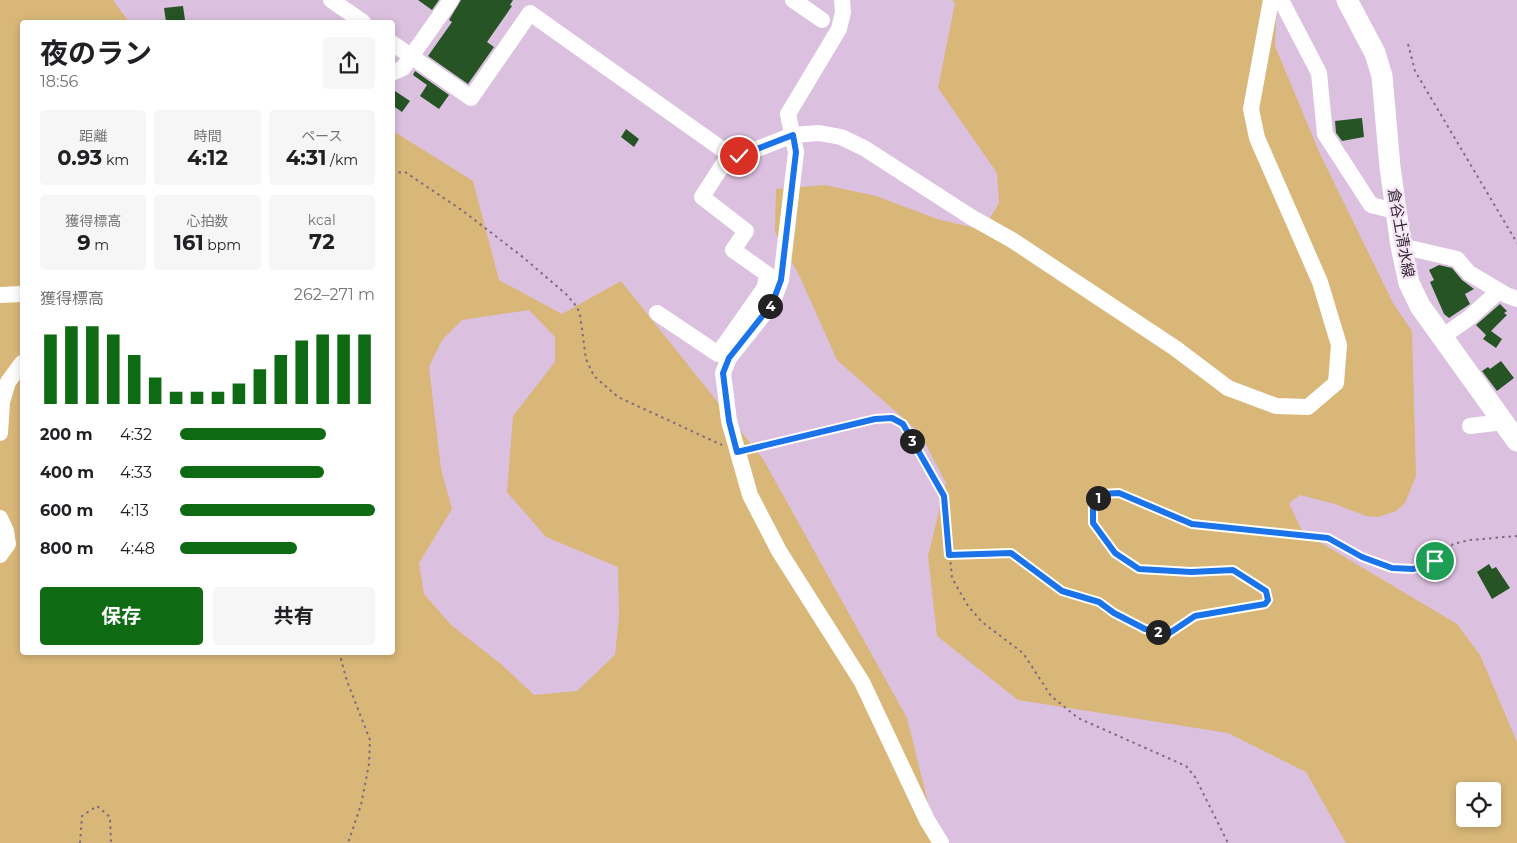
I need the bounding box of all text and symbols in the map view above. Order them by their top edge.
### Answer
text: 夜のラン [40,36,152,70]
button: share [323,37,375,89]
text: 18:56 [40,72,78,91]
text: 距離 [79,127,107,145]
text: 時間 [193,127,221,145]
text: ペース [301,127,342,145]
pin [718,135,760,177]
icon: check [725,142,753,170]
text: 0.93 [57,145,102,170]
text: 4:12 [187,145,228,170]
text: 4:31 [286,145,326,170]
text: km [102,151,129,169]
text: /km [326,151,358,169]
street label: 倉谷土清水線 [1384,187,1419,279]
text: kcal [308,211,336,229]
text: 獲得標高 [65,212,121,230]
text: 心拍数 [186,212,228,230]
text: 72 [309,229,335,254]
text: 9 [77,230,91,255]
text: 161 [174,230,204,255]
text: m [91,236,109,254]
text: bpm [204,236,241,254]
text: 262–271 m [294,285,375,304]
text: 獲得標高 [40,289,104,308]
pin: 4 [758,294,782,318]
text: 4 [766,297,775,315]
text: 200 m [40,425,92,444]
text: 4:32 [120,425,152,444]
pin: 3 [900,428,924,454]
text: 3 [908,432,917,450]
text: 400 m [40,463,94,482]
text: 4:33 [120,463,152,482]
pin: 1 [1086,486,1110,510]
text: 1 [1096,489,1101,507]
text: 600 m [40,501,93,520]
text: 4:13 [120,501,149,520]
text: 800 m [40,539,94,558]
text: 4:48 [120,539,155,558]
pin [1414,540,1456,582]
icon: arrive [1421,547,1449,575]
button: 保存 [40,587,203,645]
button: 共有 [213,587,375,645]
pin: 2 [1146,620,1170,644]
text: 2 [1154,623,1163,641]
map controls [1456,782,1501,827]
button: locate [1456,782,1501,827]

